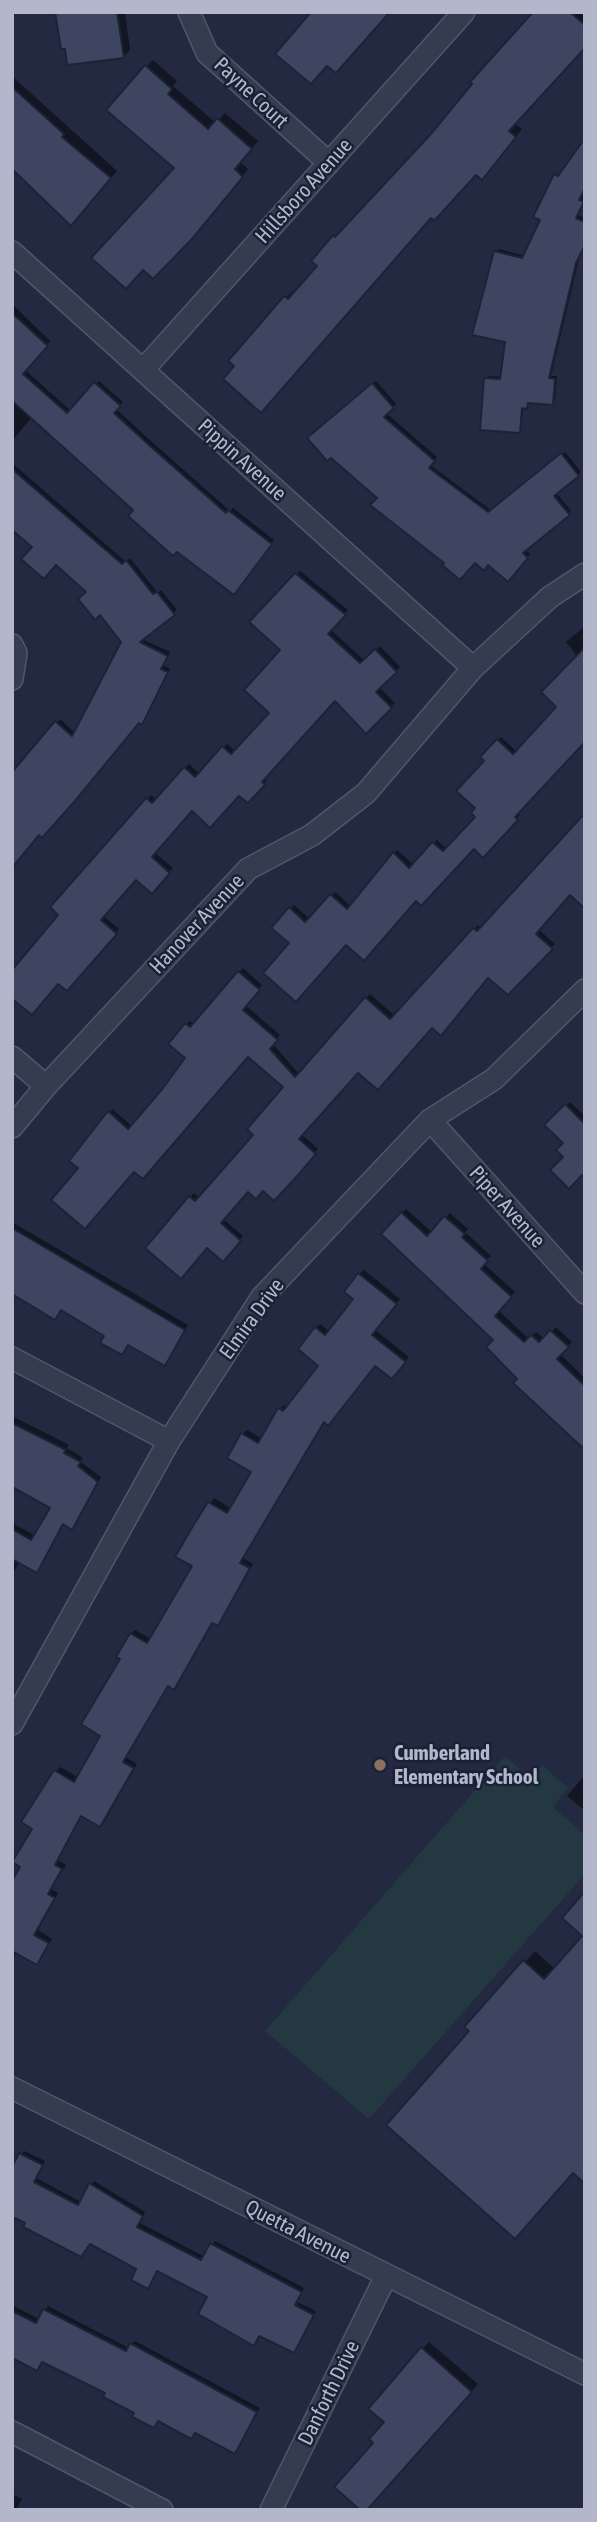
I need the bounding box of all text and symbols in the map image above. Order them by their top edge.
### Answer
street label: Payne Court [209,52,293,134]
street label: Hillsboro Avenue [250,133,358,249]
street label: Pippin Avenue [192,414,292,506]
street label: Hanover Avenue [144,869,250,979]
street label: Piper Avenue [464,1161,550,1253]
street label: Elmira Drive [214,1274,290,1364]
place label: Cumberland Elementary School [394,1740,538,1790]
marker: Cumberland Elementary School [372,1757,388,1773]
street label: Quetta Avenue [241,2195,355,2269]
street label: Danforth Drive [293,2337,365,2449]

